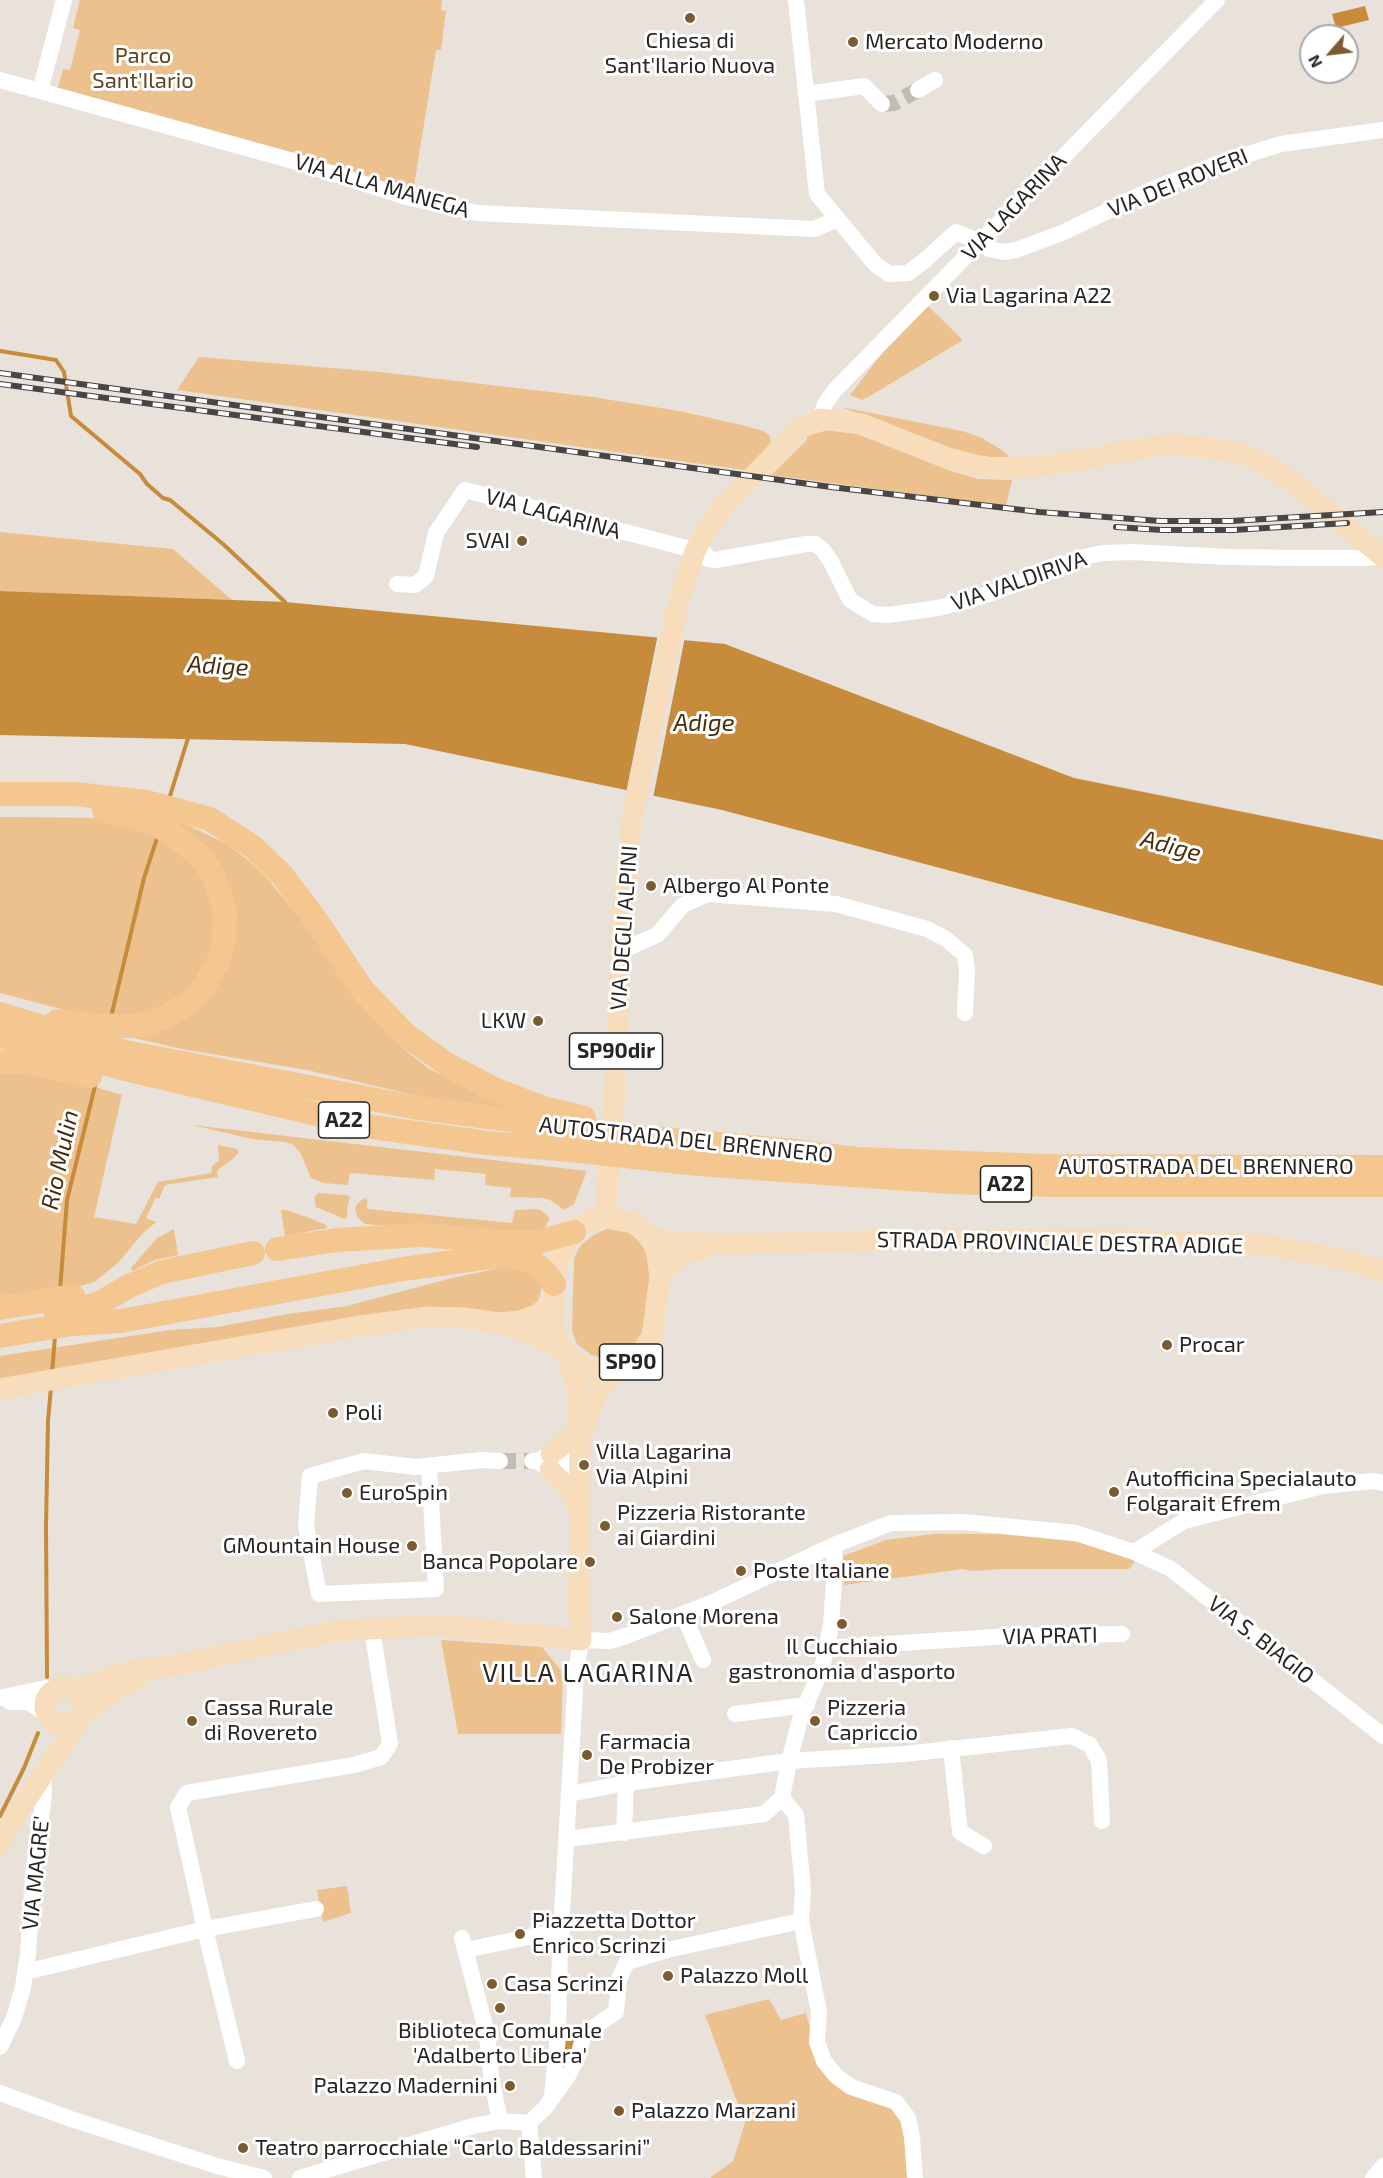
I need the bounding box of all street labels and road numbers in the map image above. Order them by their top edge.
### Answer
street label: VIA DEI ROVERI [1104,143,1252,223]
street label: VIA ALLA MANEGA [291,148,473,224]
street label: VIA LAGARINA [956,148,1072,266]
street label: VIA LAGARINA [483,483,623,545]
street label: VIA VALDIRIVA [948,545,1090,617]
street label: VIA DEGLI ALPINI [605,845,643,1011]
road number: SP90dir [570,1033,662,1069]
road number: A22 [318,1102,370,1138]
street label: AUTOSTRADA DEL BRENNERO [538,1111,834,1169]
street label: AUTOSTRADA DEL BRENNERO [1058,1154,1354,1180]
road number: A22 [980,1166,1032,1202]
street label: STRADA PROVINCIALE DESTRA ADIGE [877,1227,1243,1259]
road number: SP90 [600,1344,662,1380]
street label: VIA S. BIAGIO [1203,1590,1319,1690]
street label: VIA PRATI [1002,1622,1098,1650]
street label: VIA MAGRE' [17,1814,55,1932]

